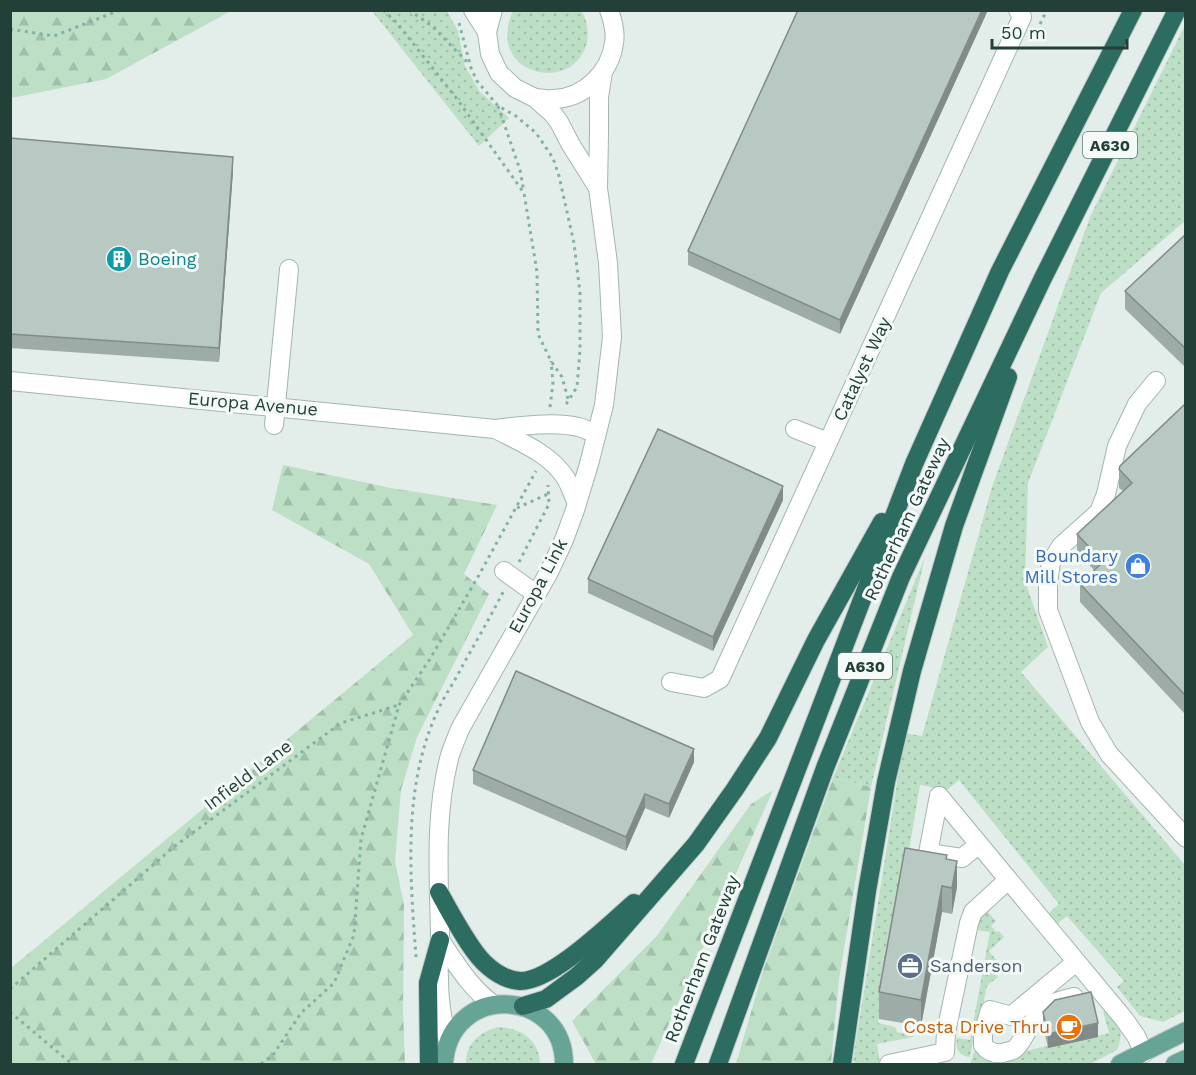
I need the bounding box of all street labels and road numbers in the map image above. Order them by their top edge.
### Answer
road number: A630 [1083,132,1137,158]
street label: Catalyst Way [828,313,895,424]
street label: Europa Avenue [187,387,319,420]
street label: Rotherham Gateway [859,433,954,604]
street label: Europa Link [504,535,571,637]
road number: A630 [838,653,892,679]
street label: Infield Lane [200,735,296,814]
street label: Rotherham Gateway [660,871,743,1046]

